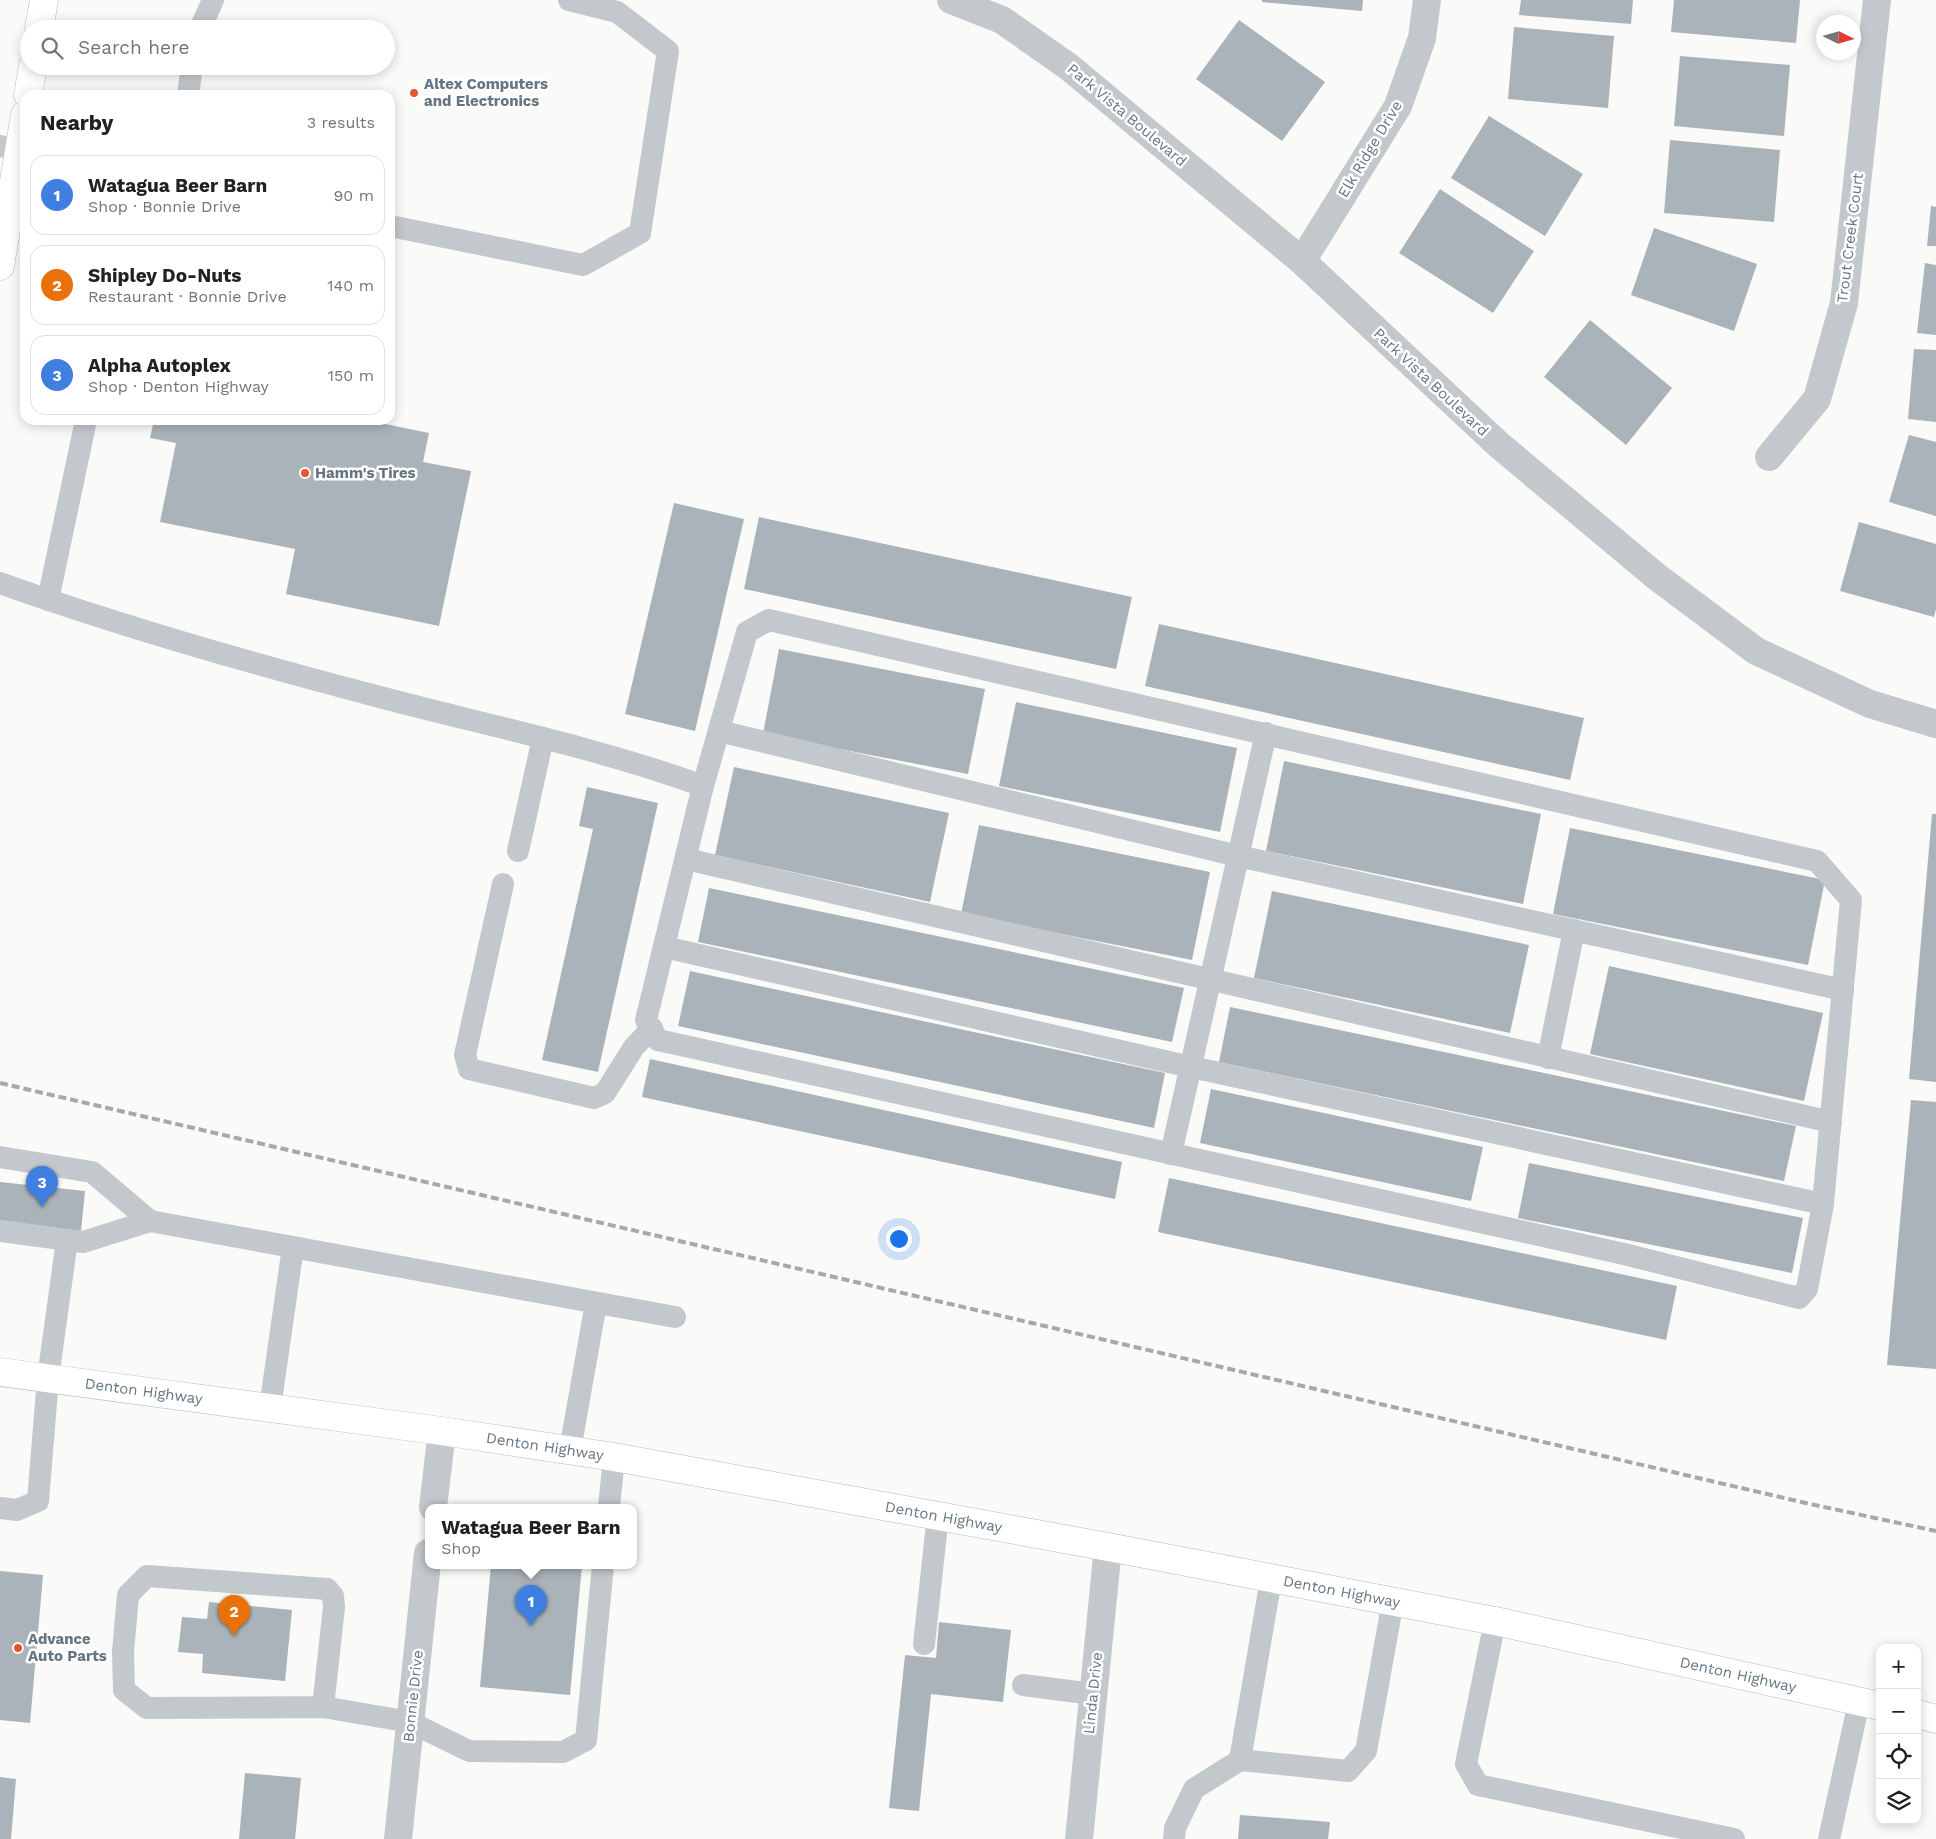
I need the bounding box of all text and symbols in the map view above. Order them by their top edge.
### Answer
north arrow [1816,15,1861,60]
search box [20,20,395,75]
icon: search [38,34,66,62]
text: Search here [78,36,189,59]
street label: Park Vista Boulevard [1064,60,1190,170]
place label: Altex Computers and Electronics [424,75,548,110]
marker: Altex Computers and Electronics [408,87,420,99]
street label: Elk Ridge Drive [1334,97,1406,201]
text: Nearby [40,110,113,135]
text: 3 results [307,113,375,132]
street label: Trout Creek Court [1833,171,1867,304]
text: Watagua Beer Barn [88,174,267,197]
text: 1 [54,186,60,205]
text: 90 m [333,186,374,205]
text: Shop · Bonnie Drive [88,197,241,216]
text: Shipley Do-Nuts [88,264,241,287]
text: 2 [52,276,62,295]
text: 140 m [327,276,374,295]
text: Restaurant · Bonnie Drive [88,287,287,306]
street label: Park Vista Boulevard [1370,324,1492,440]
text: Alpha Autoplex [88,354,231,377]
text: 3 [52,366,62,385]
text: 150 m [328,366,374,385]
text: Shop · Denton Highway [88,377,269,396]
place label: Hamm's Tires [315,464,416,482]
marker: Hamm's Tires [299,467,311,479]
pin: 3 [26,1166,58,1207]
your location [886,1226,912,1252]
street label: Denton Highway [84,1374,204,1408]
street label: Denton Highway [485,1429,605,1464]
street label: Denton Highway [884,1498,1004,1537]
popup [425,1504,637,1569]
text: Watagua Beer Barn [441,1516,621,1539]
text: Shop [441,1539,481,1558]
street label: Denton Highway [1282,1572,1402,1612]
pin: 1 [515,1585,547,1626]
pin: 2 [218,1595,250,1636]
place label: Advance Auto Parts [28,1630,107,1665]
marker: Advance Auto Parts [12,1642,24,1654]
map controls [1876,1644,1921,1824]
button: + [1876,1644,1921,1689]
street label: Bonnie Drive [399,1649,427,1743]
street label: Linda Drive [1080,1651,1106,1735]
street label: Denton Highway [1678,1653,1798,1696]
button: − [1876,1689,1921,1734]
button: locate [1876,1734,1921,1779]
button: layers [1876,1779,1921,1824]

